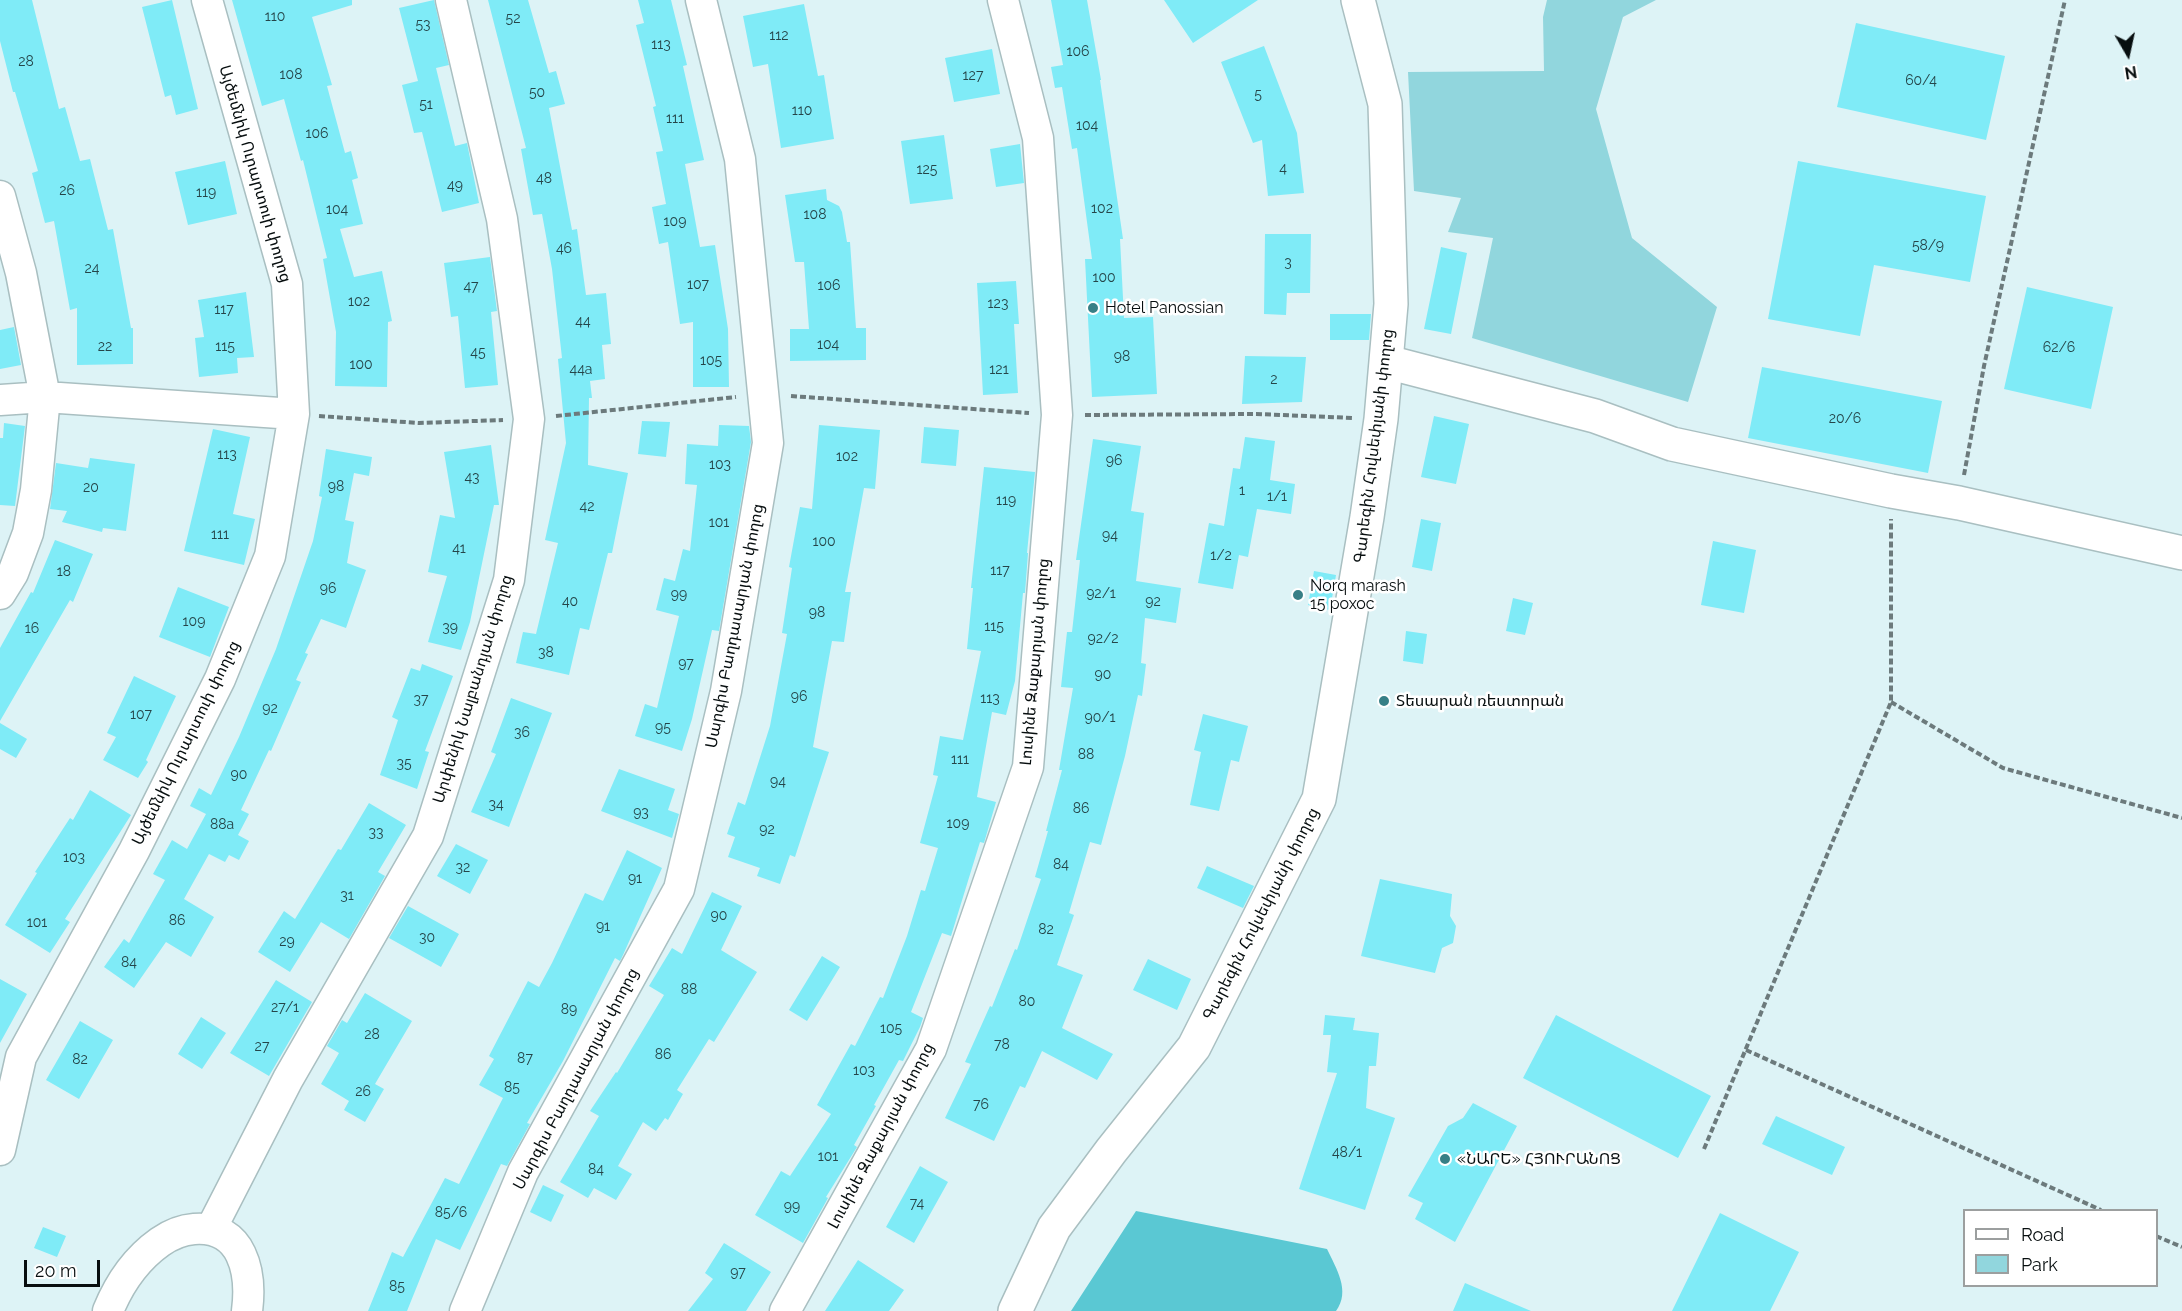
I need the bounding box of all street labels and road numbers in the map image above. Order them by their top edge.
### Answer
street label: Այծեմնիկ Ուրարտուի փողոց [215,63,295,285]
street label: Գարեգին Հովսեփյանի փողոց [1350,328,1398,564]
street label: Սարգիս Բաղդասարյան փողոց [702,502,768,750]
street label: Լուսինե Զաքարյան փողոց [1016,558,1054,766]
street label: Արփենիկ Նալբանդյան փողոց [429,572,517,806]
street label: Այծեմնիկ Ուրարտուի փողոց [128,638,244,848]
street label: Գարեգին Հովսեփյանի փողոց [1199,805,1323,1023]
street label: Սարգիս Բաղդասարյան փողոց [509,965,643,1193]
street label: Լուսինե Զաքարյան փողոց [824,1040,938,1232]

